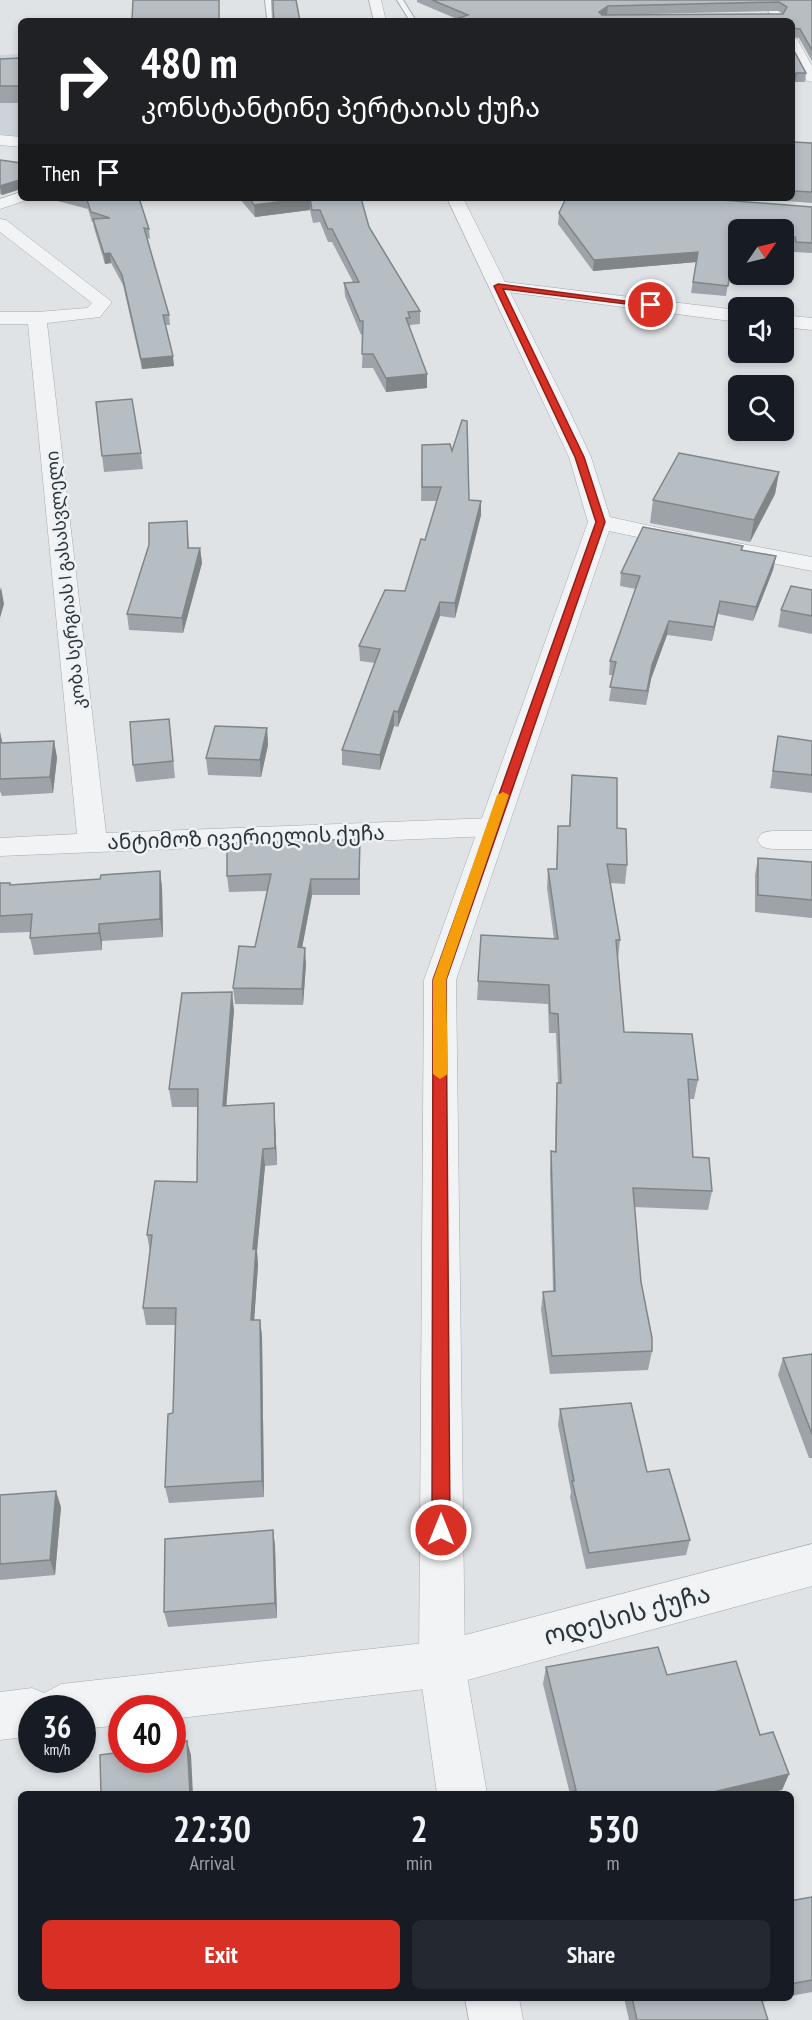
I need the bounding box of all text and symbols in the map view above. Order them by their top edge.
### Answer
text: 480 m [141,35,238,90]
icon: right [42,42,120,120]
text: კონსტანტინე პერტაიას ქუჩა [141,90,540,124]
icon: arrive [92,156,125,189]
text: Then [42,159,80,187]
north arrow [728,219,794,285]
map controls [728,219,794,441]
pin [625,279,676,330]
icon: arrive [634,288,667,321]
button: sound [728,297,794,363]
button: search [728,375,794,441]
street label: კობა სერგიას I გასასვლელი [40,450,90,710]
street label: ანტიმოზ ივერიელის ქუჩა [107,819,385,855]
position arrow [409,1498,473,1562]
street label: ოდესის ქუჩა [540,1576,714,1652]
speed limit sign: 40 [108,1695,186,1773]
text: 36 [43,1707,71,1746]
text: km/h [44,1740,70,1759]
text: 22:30 [173,1805,251,1852]
text: 2 [410,1805,428,1852]
text: 530 [587,1805,639,1852]
text: Arrival [189,1850,235,1876]
text: min [406,1850,432,1876]
text: m [607,1850,620,1876]
button: Exit [42,1920,400,1989]
button: Share [412,1920,770,1989]

